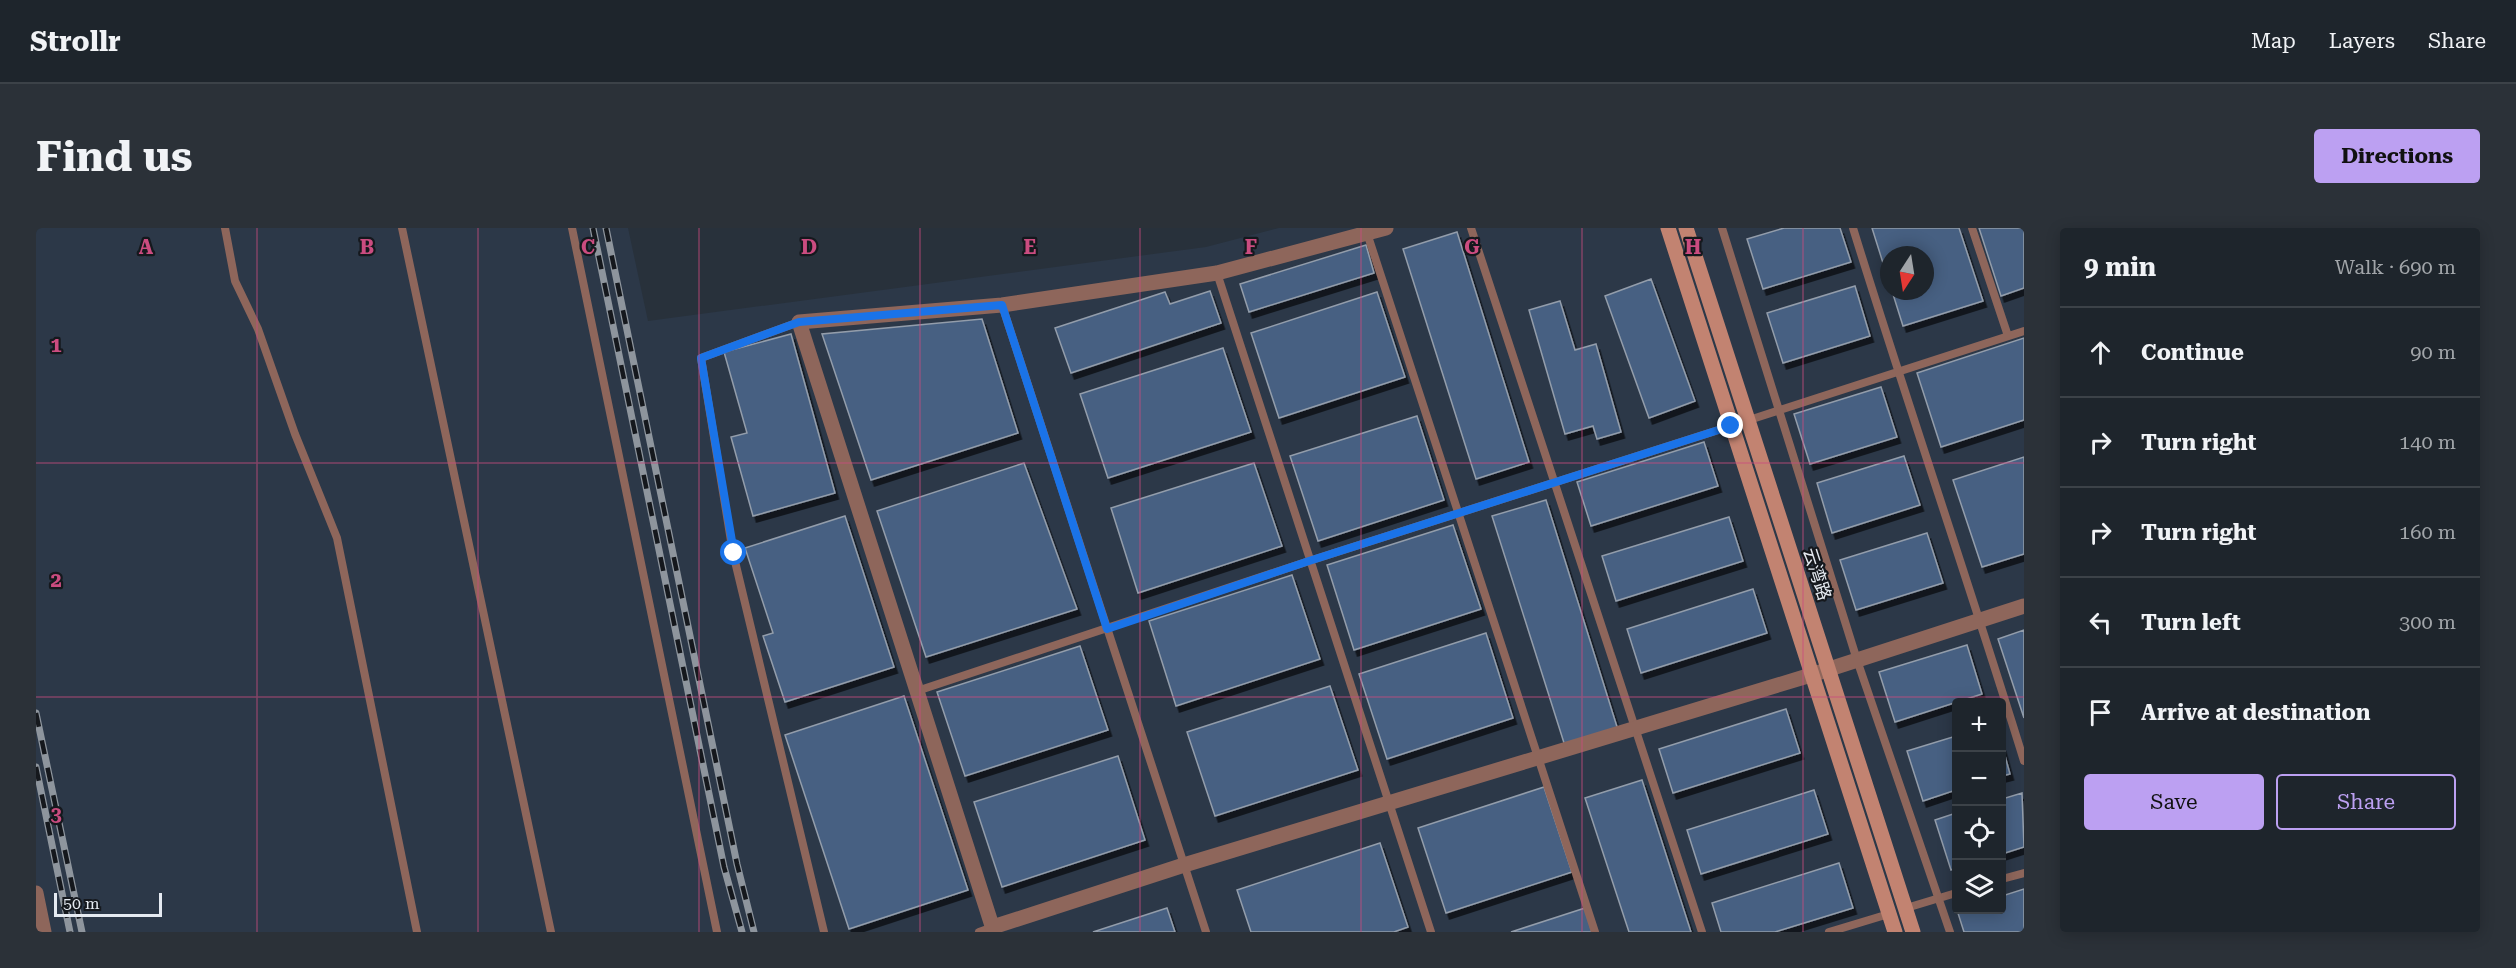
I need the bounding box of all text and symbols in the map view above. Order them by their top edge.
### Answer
text: Strollr [30,25,121,58]
text: Map [2251,29,2296,53]
text: Layers [2329,29,2395,53]
text: Share [2428,29,2486,53]
button: Directions [2314,129,2480,183]
text: Find us [36,132,193,181]
text: A [139,235,154,259]
text: B [360,235,374,259]
text: C [581,235,595,259]
text: D [801,235,817,259]
text: E [1024,235,1037,259]
text: F [1245,235,1257,259]
text: G [1464,235,1480,259]
text: H [1685,235,1701,259]
north arrow [1880,246,1934,300]
text: 9 min [2084,252,2156,282]
text: Walk · 690 m [2335,255,2456,279]
text: 1 [50,333,62,357]
icon: ahead [2084,336,2117,369]
text: Continue [2141,340,2244,365]
text: 90 m [2410,340,2456,364]
route end [1717,412,1743,438]
icon: right [2084,426,2117,459]
text: Turn right [2141,430,2256,455]
text: 140 m [2399,430,2456,454]
icon: right [2084,516,2117,549]
text: Turn right [2141,520,2256,545]
text: 160 m [2399,520,2456,544]
route start [720,539,746,565]
street label: 云湾路 [1799,545,1836,603]
text: 2 [50,568,62,592]
icon: left [2084,606,2117,639]
text: Turn left [2141,610,2241,635]
text: 300 m [2399,610,2456,634]
icon: arrive [2084,696,2117,729]
map controls [1952,698,2006,914]
button: + [1952,698,2006,752]
text: Arrive at destination [2141,700,2370,725]
button: − [1952,752,2006,806]
button: Save [2084,774,2264,830]
button: Share [2276,774,2456,830]
text: 3 [50,802,62,826]
button: locate [1952,806,2006,860]
button: layers [1952,860,2006,914]
scale bar [54,890,162,918]
text: 50 m [63,894,100,913]

